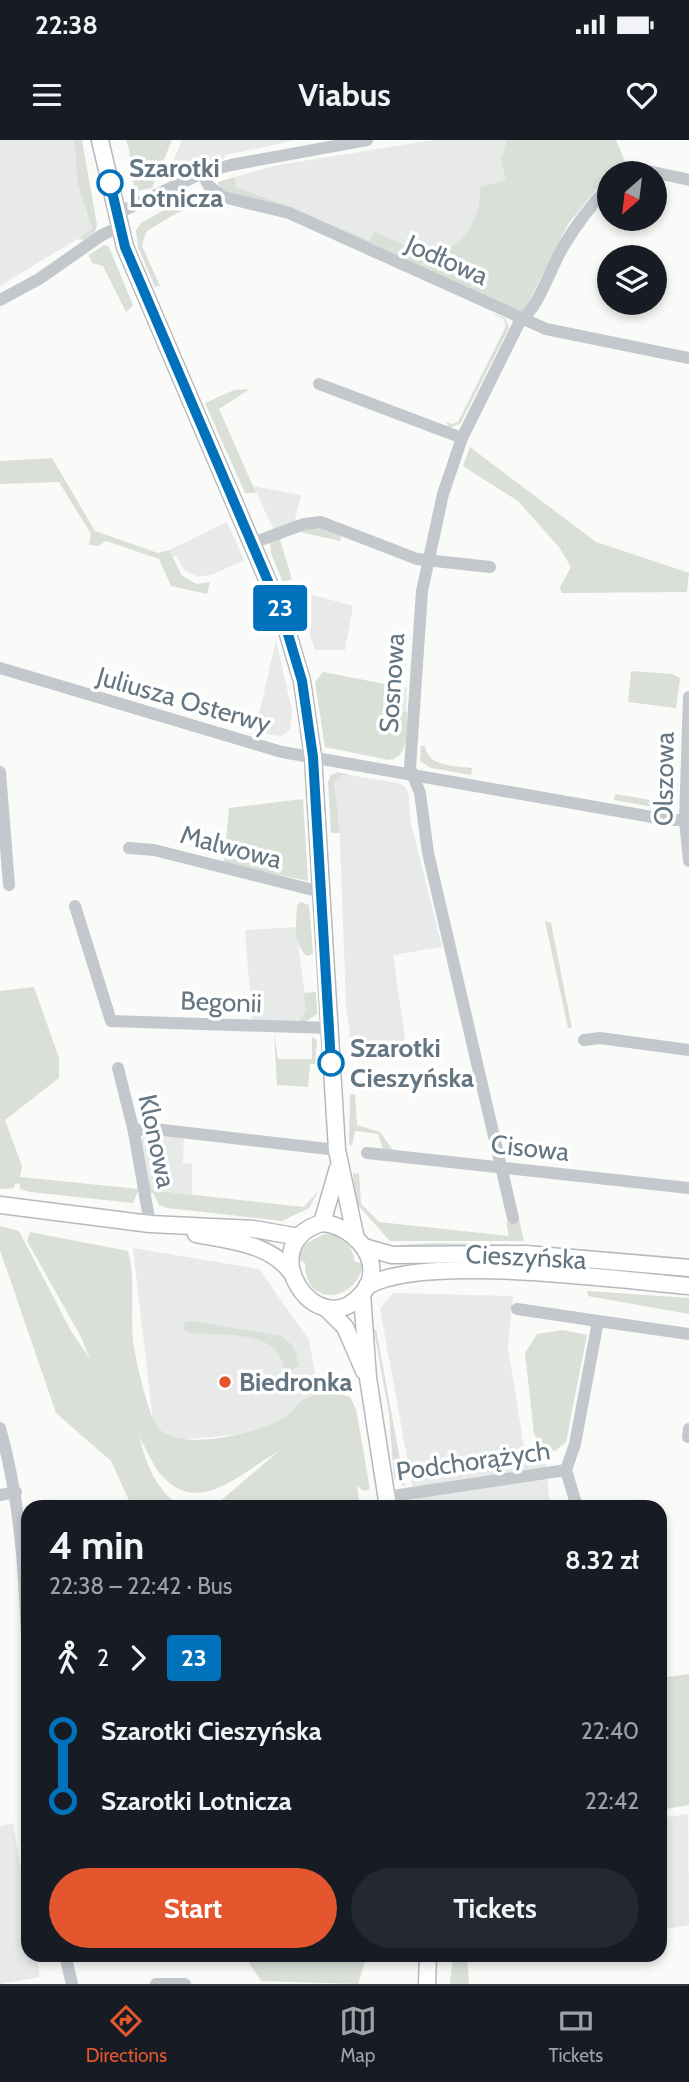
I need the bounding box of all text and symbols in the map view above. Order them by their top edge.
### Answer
text: 22:38 [35,9,98,41]
text: Viabus [298,75,391,114]
icon: menu [28,76,66,114]
icon: heart [623,76,661,114]
place label: Szarotki Lotnicza [129,152,223,214]
north arrow [597,161,667,231]
map controls [597,161,667,315]
marker: Szarotki Lotnicza [97,170,123,196]
street label: Jodłowa [400,227,494,292]
button: layers [597,245,667,315]
line badge: 23 [248,585,312,631]
text: 23 [267,593,293,622]
street label: Sosnowa [373,631,411,734]
street label: Juliusza Osterwy [92,660,275,740]
street label: Olszowa [647,731,681,826]
street label: Malwowa [177,818,286,876]
street label: Begonii [180,985,262,1019]
place label: Szarotki Cieszyńska [350,1032,474,1094]
marker: Szarotki Cieszyńska [318,1050,344,1076]
street label: Klonowa [131,1091,183,1191]
street label: Cisowa [489,1128,571,1168]
street label: Cieszyńska [465,1238,588,1276]
place label: Biedronka [239,1366,353,1398]
marker: Biedronka [217,1374,233,1390]
street label: Podchorążych [394,1434,552,1488]
text: 4 min [49,1522,144,1569]
text: 8.32 zł [565,1544,639,1576]
text: 22:38 – 22:42 · Bus [49,1572,232,1600]
icon: walk [49,1639,87,1677]
icon: forward [119,1639,157,1677]
text: 23 [181,1643,207,1672]
text: 2 [97,1644,109,1672]
text: Szarotki Cieszyńska [101,1715,322,1747]
text: 22:40 [581,1717,639,1745]
text: Szarotki Lotnicza [101,1785,292,1817]
text: 22:42 [585,1787,639,1815]
button: Start [49,1868,337,1948]
button: Tickets [351,1868,639,1948]
tab: Directions [86,2002,167,2067]
tab: Map [339,2002,377,2067]
tab: Tickets [548,2002,603,2067]

